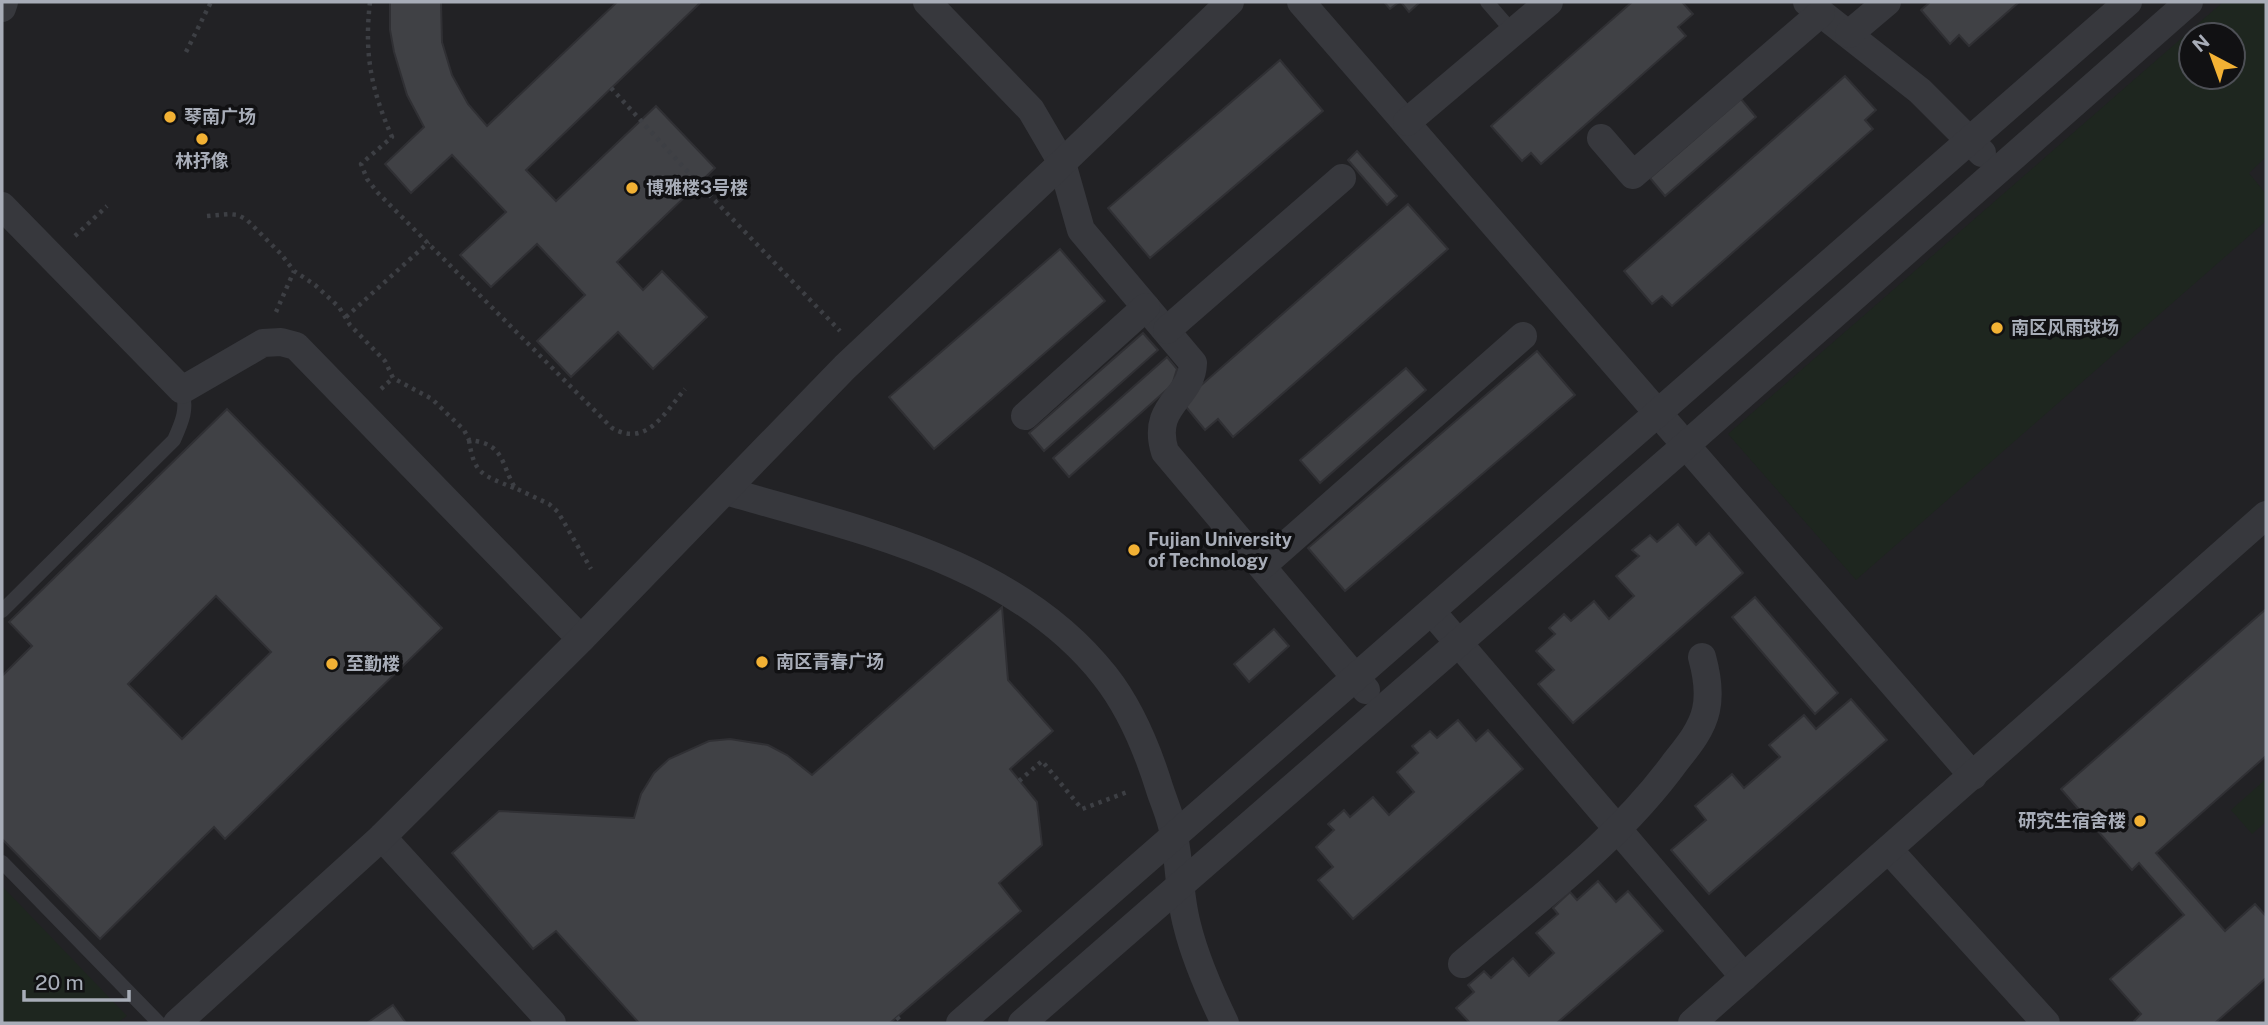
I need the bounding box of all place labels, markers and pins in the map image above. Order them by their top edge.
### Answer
place label: 琴南广场 [184,106,256,127]
marker: 琴南广场 [162,109,178,125]
marker: 林抒像 [194,131,210,147]
place label: 林抒像 [175,150,229,171]
place label: 博雅楼3号楼 [646,177,748,198]
marker: 博雅楼3号楼 [624,180,640,196]
place label: 南区风雨球场 [2011,317,2119,338]
marker: 南区风雨球场 [1989,320,2005,336]
place label: Fujian University of Technology [1148,529,1292,571]
marker: Fujian University of Technology [1126,542,1142,558]
place label: 南区青春广场 [776,651,884,672]
place label: 至勤楼 [346,653,400,674]
marker: 南区青春广场 [754,654,770,670]
marker: 至勤楼 [324,656,340,672]
place label: 研究生宿舍楼 [2018,810,2126,831]
marker: 研究生宿舍楼 [2132,813,2148,829]

